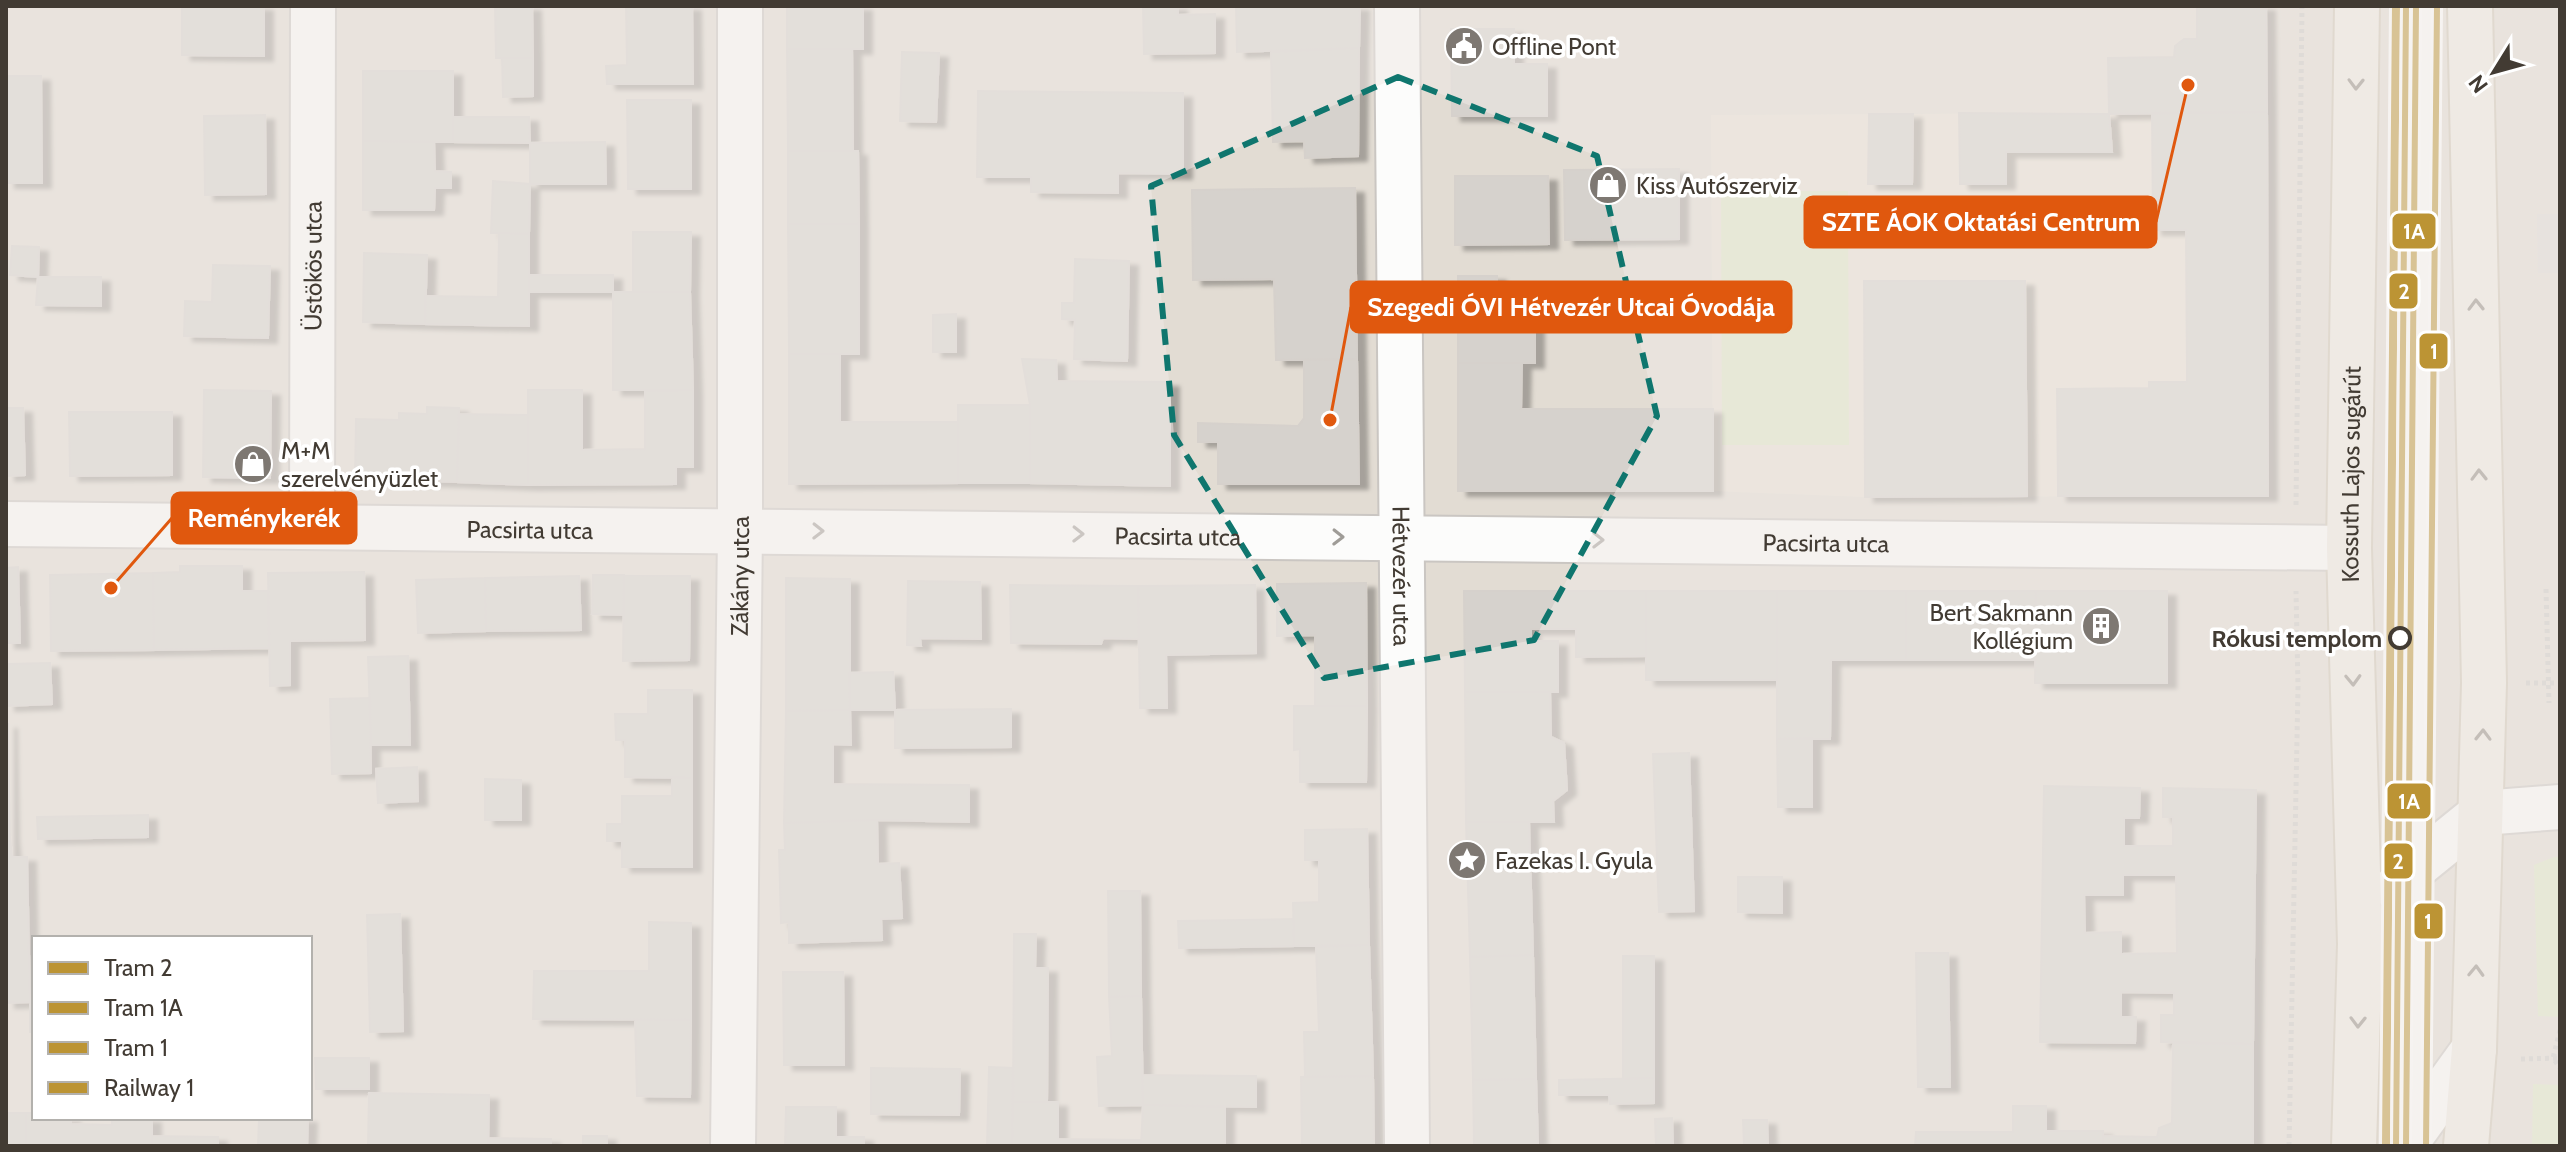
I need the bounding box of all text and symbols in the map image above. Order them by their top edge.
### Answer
public building icon: Offline Pont [1443,25,1485,67]
place label: Offline Pont [1492,32,1616,61]
north arrow [2454,32,2534,112]
text: N [2463,69,2494,98]
one-way arrow [2347,78,2364,91]
shop icon: Kiss Autószerviz [1587,164,1629,206]
place label: Kiss Autószerviz [1636,171,1798,200]
callout: SZTE ÁOK Oktatási Centrum [1805,197,2156,247]
street label: Üstökös utca [298,200,327,331]
text: SZTE ÁOK Oktatási Centrum [1822,206,2140,238]
line badge: 1A [2391,212,2437,250]
text: 1A [2403,218,2425,245]
line badge: 2 [2388,272,2419,310]
text: 2 [2398,278,2410,305]
callout: Szegedi ÓVI Hétvezér Utcai Óvodája [1351,282,1791,332]
text: Szegedi ÓVI Hétvezér Utcai Óvodája [1367,291,1775,323]
one-way arrow [2467,298,2485,311]
line badge: 1 [2418,332,2449,370]
text: 1 [2430,338,2438,365]
street label: Kossuth Lajos sugárút [2334,366,2366,583]
place label: M+M szerelvényüzlet [281,436,438,493]
shop icon: M+M szerelvényüzlet [232,443,274,485]
one-way arrow [2471,468,2488,481]
callout: Reménykerék [172,493,356,543]
text: Reménykerék [188,502,341,534]
street label: Hétvezér utca [1387,506,1417,647]
street label: Pacsirta utca [467,514,594,545]
street label: Zákány utca [724,515,755,636]
street label: Pacsirta utca [1115,521,1242,551]
one-way arrow [812,523,825,540]
one-way arrow [1072,526,1085,543]
street label: Pacsirta utca [1763,527,1890,558]
one-way arrow [1332,529,1345,546]
one-way arrow [1592,531,1605,549]
place label: Bert Sakmann Kollégium [1930,598,2073,655]
building icon: Bert Sakmann Kollégium [2080,605,2122,647]
place label: Rókusi templom [2212,624,2382,653]
marker: Rókusi templom [2389,627,2411,649]
one-way arrow [2344,674,2361,687]
one-way arrow [2474,728,2492,741]
line badge: 1A [2386,782,2432,820]
text: 1A [2398,788,2420,815]
place icon: Fazekas I. Gyula [1446,839,1488,881]
line badge: 2 [2383,842,2414,880]
place label: Fazekas I. Gyula [1495,846,1653,875]
text: 2 [2392,848,2404,875]
line badge: 1 [2413,902,2444,940]
text: 1 [2424,908,2432,935]
legend [32,936,312,1120]
text: Tram 2 [104,953,173,982]
one-way arrow [2468,964,2485,977]
text: Tram 1A [104,993,183,1022]
one-way arrow [2349,1016,2366,1029]
text: Tram 1 [104,1033,168,1062]
text: Railway 1 [104,1073,194,1102]

